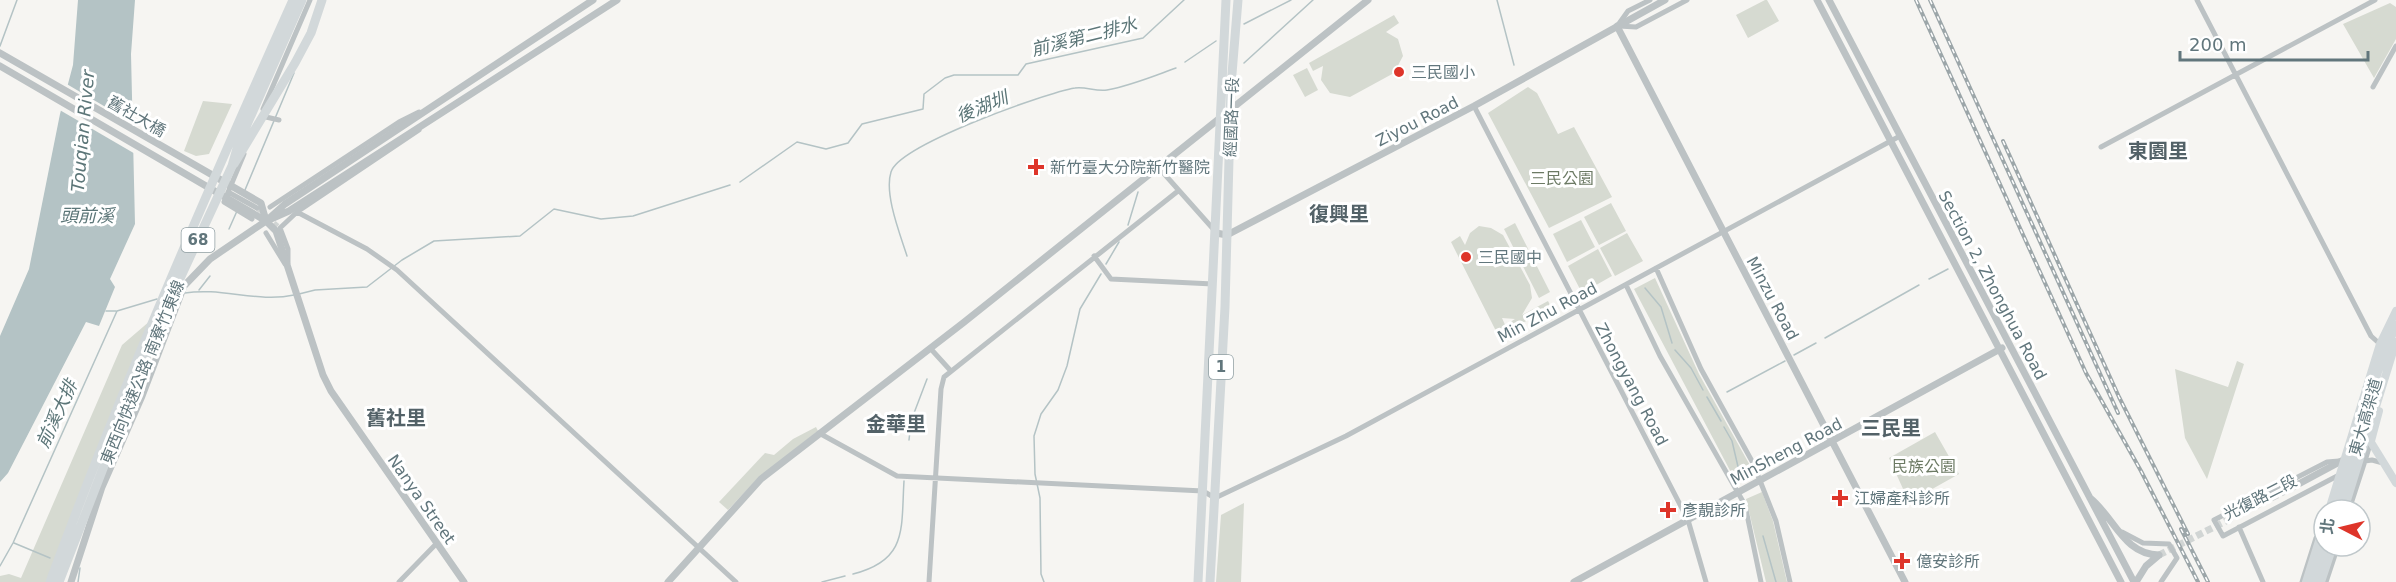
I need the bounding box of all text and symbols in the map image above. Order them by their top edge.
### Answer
water label: 前溪第二排水 [1029,13,1140,60]
scale bar [2180,24,2368,62]
text: 200 m [2189,34,2247,55]
place label: 三民國小 [1411,63,1475,82]
marker: 三民國小 [1392,65,1406,79]
water label: Touqian River [67,67,98,193]
street label: 經國路一段 [1221,77,1242,157]
water label: 後湖圳 [953,86,1014,126]
street label: 舊社大橋 [104,92,169,141]
street label: Ziyou Road [1373,93,1462,150]
district label: 東園里 [2128,139,2188,163]
marker: 新竹臺大分院新竹醫院 [1027,158,1045,176]
place label: 新竹臺大分院新竹醫院 [1050,158,1210,177]
park label: 三民公園 [1530,169,1594,188]
street label: Section 2, Zhonghua Road [1935,187,2051,383]
district label: 復興里 [1309,202,1369,226]
water label: 頭前溪 [60,205,117,226]
road number: 68 [182,228,214,252]
place label: 三民國中 [1478,248,1542,267]
marker: 三民國中 [1459,250,1473,264]
street label: Minzu Road [1743,253,1803,343]
street label: 東西向快速公路 南寮竹東線 [97,277,188,467]
street label: Min Zhu Road [1494,278,1600,347]
street label: Zhongyang Road [1591,320,1672,449]
road number: 1 [1209,355,1233,379]
water label: 前溪大排 [32,375,82,451]
street label: 東大高架道 [2345,376,2386,458]
district label: 舊社里 [366,406,426,430]
district label: 金華里 [866,412,926,436]
street label: MinSheng Road [1727,414,1845,489]
district label: 三民里 [1861,416,1921,440]
street label: Nanya Street [384,451,459,548]
park label: 民族公園 [1892,457,1956,476]
street label: 光復路二段 [2220,471,2300,524]
marker: 江婦產科診所 [1831,489,1849,507]
place label: 江婦產科診所 [1854,489,1950,508]
north arrow [2312,498,2372,558]
marker: 彥靚診所 [1659,501,1677,519]
place label: 彥靚診所 [1682,501,1746,520]
text: 北 [2317,517,2338,535]
marker: 億安診所 [1893,552,1911,570]
place label: 億安診所 [1916,552,1980,571]

